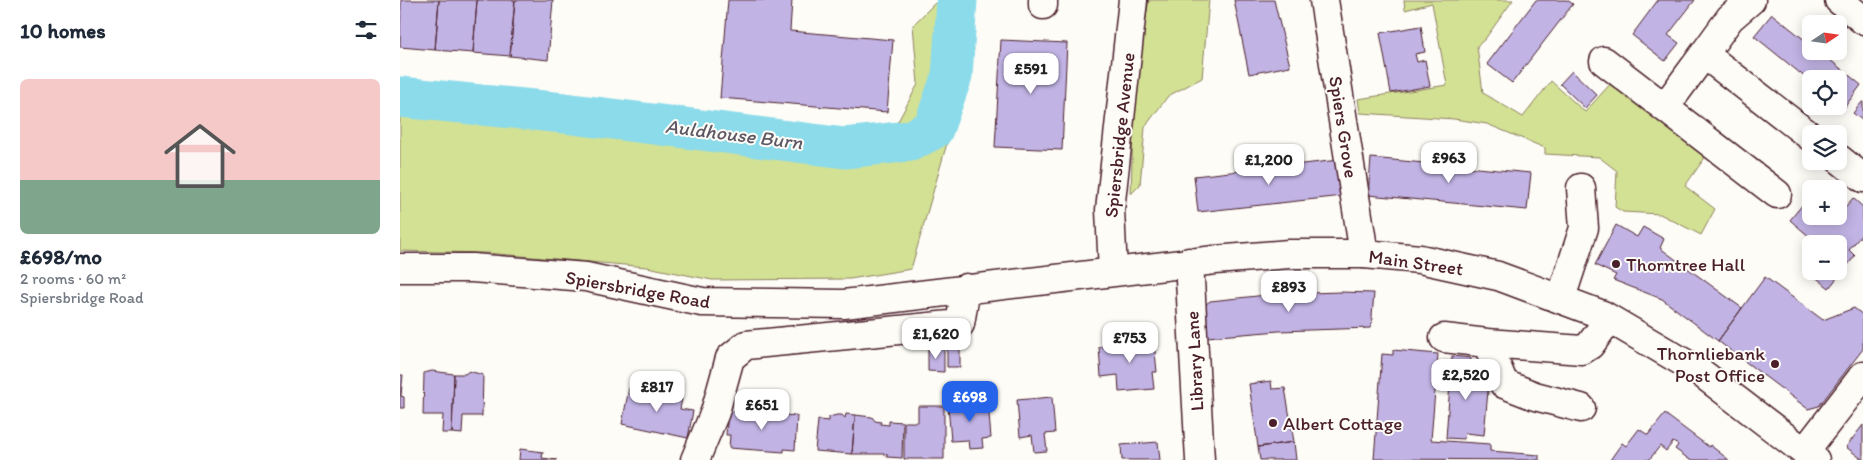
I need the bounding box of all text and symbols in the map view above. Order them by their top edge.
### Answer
north arrow [1802,15,1848,60]
map controls [1802,15,1847,280]
icon: filters [352,16,380,44]
text: 10 homes [20,18,106,43]
street label: Spiersbridge Avenue [1099,51,1140,219]
pin: £591 [1001,52,1061,95]
text: £591 [1015,59,1047,78]
button: locate [1802,70,1847,115]
street label: Spiers Grove [1324,75,1363,180]
icon: home [155,111,245,201]
water label: Auldhouse Burn [664,114,804,154]
button: layers [1802,125,1847,170]
pin: £963 [1419,142,1479,184]
pin: £1,200 [1228,144,1310,186]
text: £963 [1432,148,1466,167]
text: £1,200 [1245,150,1293,169]
button: + [1802,180,1847,225]
button: − [1802,235,1847,280]
text: £698/mo [20,244,102,269]
street label: Main Street [1367,244,1465,281]
place label: Thorntree Hall [1626,253,1746,276]
marker: Thorntree Hall [1610,258,1622,270]
street label: Spiersbridge Road [564,265,712,314]
text: 2 rooms · 60 m² [20,269,126,288]
pin: £893 [1259,270,1319,313]
text: £893 [1272,277,1306,296]
text: Spiersbridge Road [20,288,144,307]
street label: Library Lane [1180,310,1209,412]
pin: £1,620 [895,318,977,360]
pin: £753 [1100,322,1160,364]
text: £1,620 [913,324,959,343]
text: £753 [1113,328,1147,347]
place label: Thornliebank Post Office [1657,342,1765,387]
pin: £2,520 [1425,358,1507,401]
marker: Thornliebank Post Office [1769,358,1781,370]
text: £2,520 [1442,365,1490,384]
pin: £817 [627,370,687,413]
text: £817 [641,377,673,396]
pin: £698 [940,380,1000,423]
text: £698 [953,387,987,406]
pin: £651 [732,388,792,431]
text: £651 [746,395,778,414]
place label: Albert Cottage [1283,412,1402,435]
marker: Albert Cottage [1267,417,1279,429]

